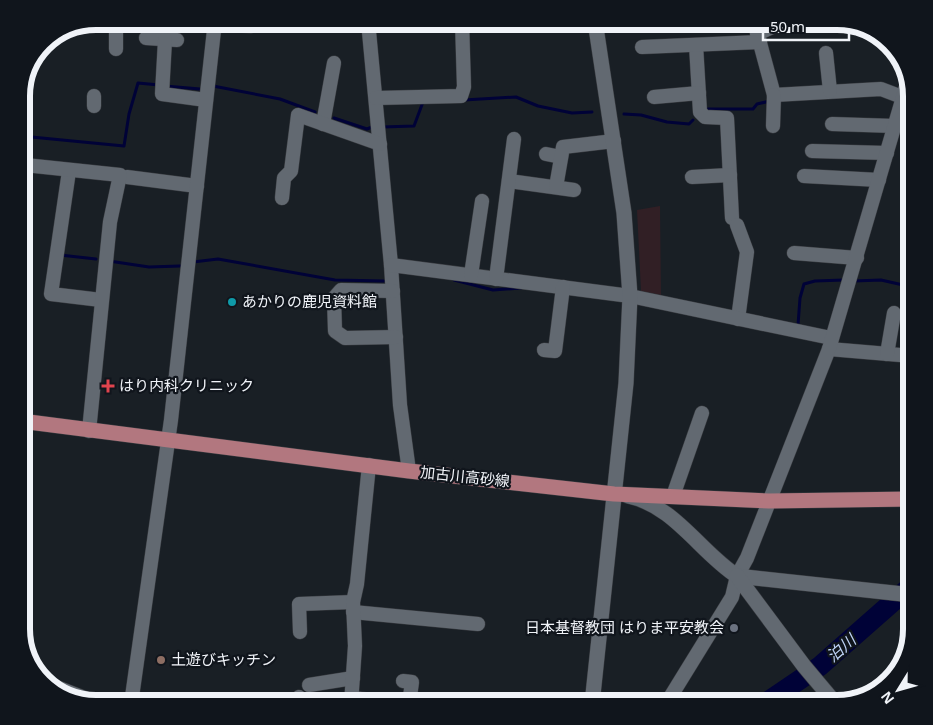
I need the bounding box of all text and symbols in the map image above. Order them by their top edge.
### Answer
scale bar [763,10,849,42]
text: 50 m [770,16,805,36]
place label: あかりの鹿児資料館 [242,291,377,311]
marker: あかりの鹿児資料館 [226,296,238,308]
place label: はり内科クリニック [119,375,254,395]
marker: はり内科クリニック [101,379,115,393]
street label: 加古川高砂線 [419,461,511,491]
place label: 日本基督教団 はりま平安教会 [525,617,724,637]
marker: 日本基督教団 はりま平安教会 [728,622,740,634]
water label: 泊川 [822,628,862,667]
place label: 土遊びキッチン [171,649,276,669]
marker: 土遊びキッチン [155,654,167,666]
north arrow [873,665,923,715]
text: N [876,688,898,708]

